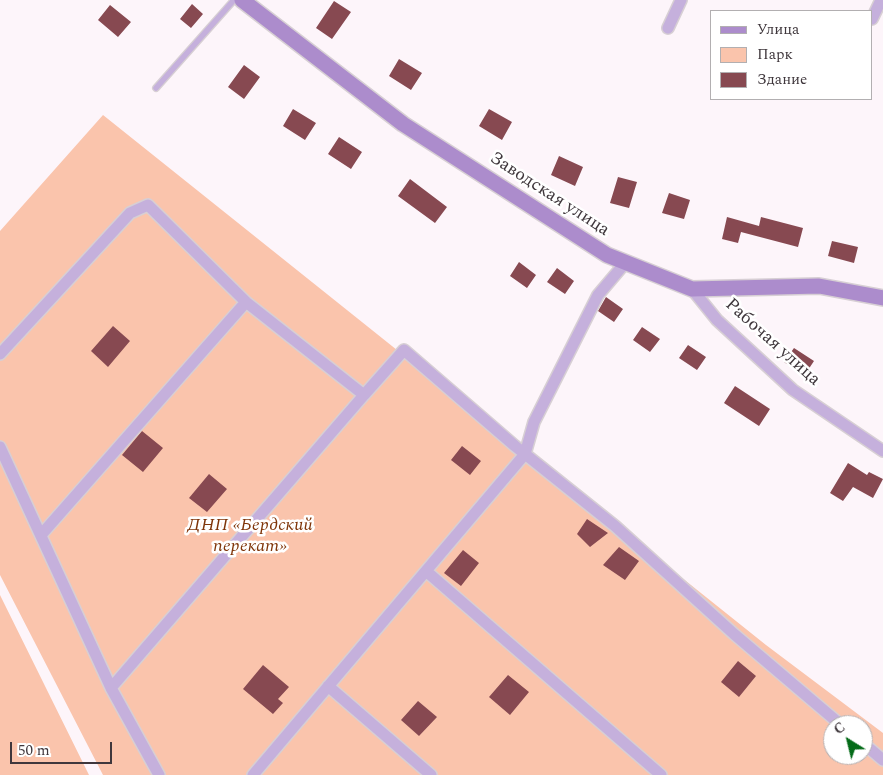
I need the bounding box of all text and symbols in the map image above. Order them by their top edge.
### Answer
legend [710,10,873,100]
text: Улица [757,18,799,41]
text: Парк [757,43,793,66]
text: Здание [757,68,807,91]
street label: Заводская улица [485,148,613,242]
street label: Рабочая улица [720,295,824,391]
park label: ДНП «Бердский перекат» [187,515,313,558]
north arrow [823,715,873,765]
text: С [829,717,850,740]
scale bar [12,732,115,764]
text: 50 m [18,739,50,762]

